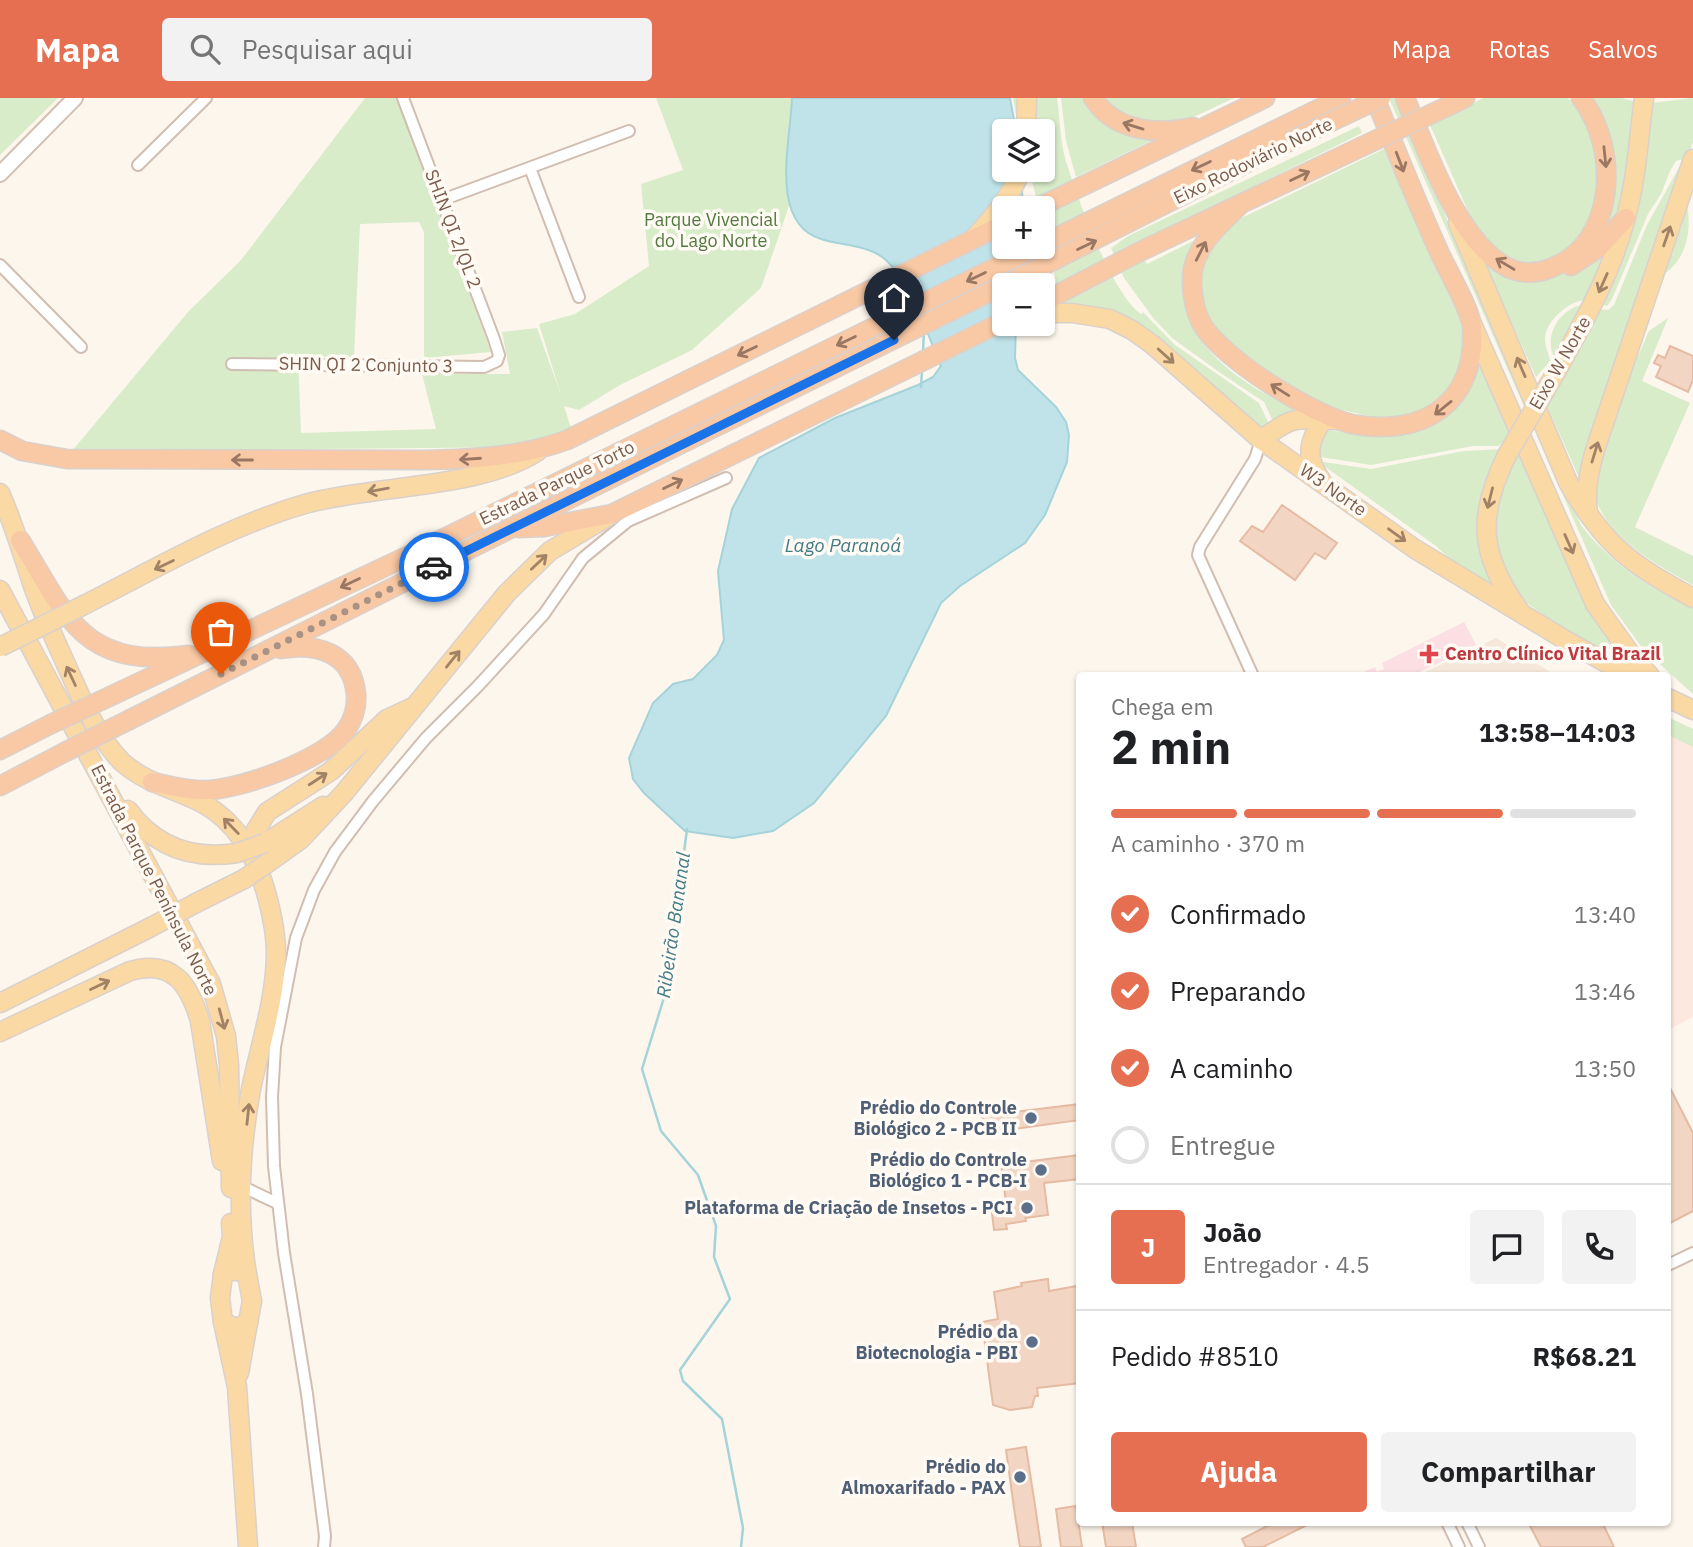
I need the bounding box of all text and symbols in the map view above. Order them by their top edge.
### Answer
search box [162,18,652,81]
text: Mapa [35,28,120,71]
icon: search [186,30,224,68]
text: Pesquisar aqui [242,32,413,66]
text: Mapa [1392,33,1451,65]
text: Rotas [1489,33,1550,65]
text: Salvos [1588,33,1658,65]
street label: Eixo Rodoviário Norte [1170,112,1336,209]
map controls [992,119,1055,336]
button: layers [992,119,1055,182]
one-way arrow [1122,119,1144,132]
one-way arrow [1599,145,1612,168]
one-way arrow [1394,150,1407,172]
one-way arrow [1191,160,1212,173]
street label: SHIN QI 2/QL 2 [420,166,487,292]
one-way arrow [1289,169,1310,183]
button: + [992,196,1055,259]
park label: Parque Vivencial do Lago Norte [644,208,778,252]
one-way arrow [1662,226,1674,248]
one-way arrow [1076,237,1097,251]
one-way arrow [1194,241,1208,262]
one-way arrow [1495,257,1515,271]
pin [864,268,924,340]
one-way arrow [966,271,987,284]
one-way arrow [1596,272,1609,293]
button: − [992,273,1055,336]
icon: home [875,279,913,317]
street label: Eixo W Norte [1524,312,1596,414]
one-way arrow [836,334,857,348]
one-way arrow [737,345,758,359]
one-way arrow [1157,348,1175,364]
street label: SHIN QI 2 Conjunto 3 [279,351,453,378]
one-way arrow [1514,357,1527,379]
one-way arrow [1271,382,1291,396]
one-way arrow [1434,400,1452,415]
street label: Estrada Parque Torto [475,435,638,530]
one-way arrow [1589,441,1602,463]
one-way arrow [231,453,254,467]
one-way arrow [459,453,482,466]
street label: W3 Norte [1295,458,1371,521]
one-way arrow [662,476,683,490]
one-way arrow [367,484,390,497]
one-way arrow [1483,486,1496,509]
one-way arrow [1387,528,1406,542]
courier [399,532,469,602]
one-way arrow [1563,532,1576,554]
water label: Lago Paranoá [785,533,901,557]
icon: car [415,548,453,586]
one-way arrow [530,553,547,570]
one-way arrow [154,558,175,572]
one-way arrow [340,577,361,590]
pin [191,602,251,674]
icon: bag [202,613,240,651]
place label: Centro Clínico Vital Brazil [1445,642,1661,665]
marker: Centro Clínico Vital Brazil [1419,644,1439,664]
one-way arrow [445,650,461,668]
one-way arrow [64,666,77,687]
text: Chega em [1111,691,1213,721]
text: 13:58–14:03 [1479,715,1636,749]
text: 2 min [1111,717,1231,777]
street label: Estrada Parque Península Norte [86,760,223,999]
one-way arrow [308,772,327,787]
one-way arrow [222,818,239,835]
text: A caminho · 370 m [1111,828,1305,858]
water label: Ribeirão Bananal [651,851,695,999]
icon: check [1111,895,1149,933]
text: Confirmado [1170,897,1306,931]
text: 13:40 [1574,899,1636,929]
icon: check [1111,972,1149,1010]
text: Preparando [1170,974,1306,1008]
text: 13:46 [1574,976,1636,1006]
one-way arrow [89,978,110,991]
one-way arrow [216,1007,229,1030]
icon: check [1111,1049,1149,1087]
text: A caminho [1170,1051,1293,1085]
text: 13:50 [1574,1053,1636,1083]
place label: Prédio do Controle Biológico 2 - PCB II [854,1096,1017,1140]
one-way arrow [242,1103,255,1125]
marker: Prédio do Controle Biológico 2 - PCB II [1023,1110,1039,1126]
text: Entregue [1170,1128,1275,1162]
place label: Prédio do Controle Biológico 1 - PCB-I [869,1148,1027,1192]
marker: Prédio do Controle Biológico 1 - PCB-I [1033,1162,1049,1178]
place label: Plataforma de Criação de Insetos - PCI [684,1196,1013,1219]
marker: Plataforma de Criação de Insetos - PCI [1019,1200,1035,1216]
button: chat [1470,1210,1544,1284]
button: phone [1562,1210,1636,1284]
text: João [1203,1215,1262,1249]
text: J [1141,1230,1155,1264]
text: Entregador · 4.5 [1203,1249,1370,1279]
place label: Prédio da Biotecnologia - PBI [855,1320,1018,1364]
marker: Prédio da Biotecnologia - PBI [1024,1334,1040,1350]
text: Pedido #8510 [1111,1339,1279,1373]
text: R$68.21 [1532,1339,1636,1373]
button: Ajuda [1111,1432,1367,1512]
button: Compartilhar [1381,1432,1636,1512]
place label: Prédio do Almoxarifado - PAX [841,1455,1006,1499]
marker: Prédio do Almoxarifado - PAX [1012,1469,1028,1485]

